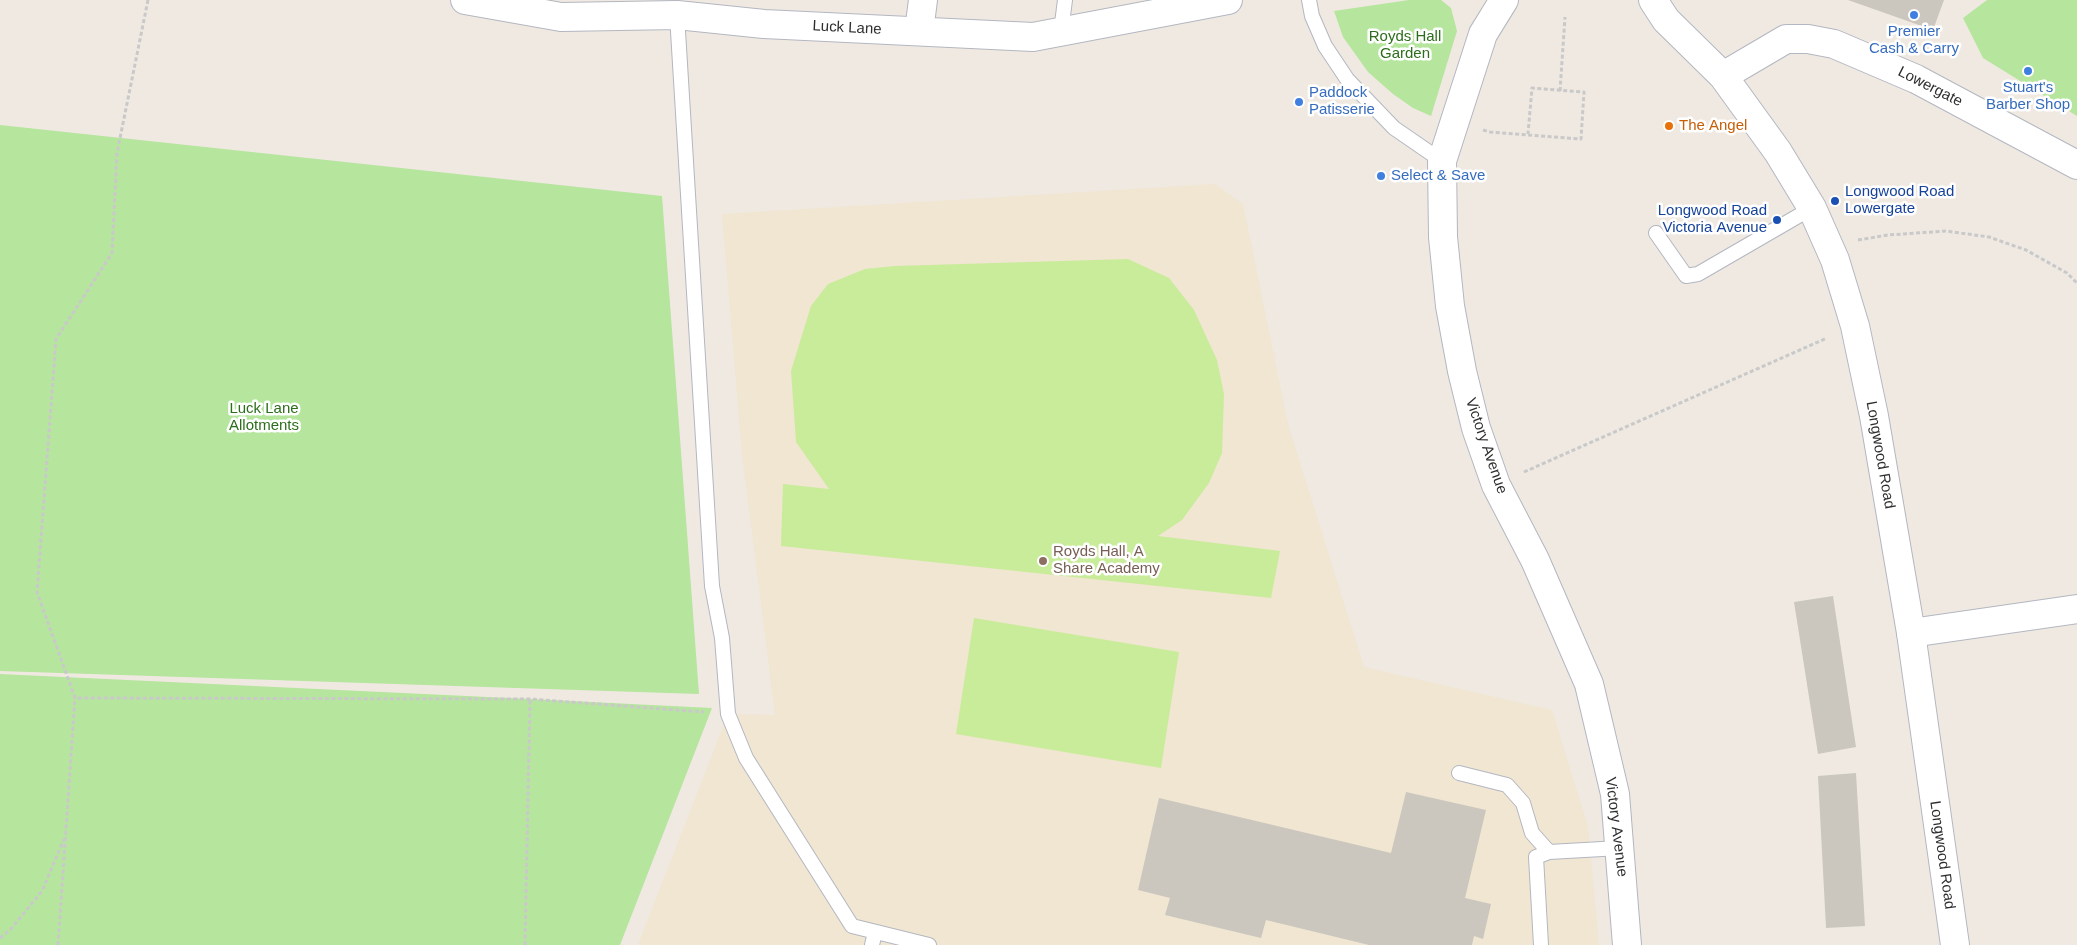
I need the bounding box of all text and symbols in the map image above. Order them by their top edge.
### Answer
marker: Premier Cash & Carry [1908,9,1920,21]
street label: Luck Lane [812,17,882,39]
place label: Premier Cash & Carry [1869,23,1959,58]
park label: Royds Hall Garden [1369,28,1441,63]
street label: Lowergate [1895,63,1965,111]
marker: Stuart's Barber Shop [2022,65,2034,77]
place label: Stuart's Barber Shop [1986,79,2070,114]
place label: Paddock Patisserie [1309,84,1375,119]
marker: Paddock Patisserie [1293,96,1305,108]
place label: The Angel [1679,117,1747,135]
marker: The Angel [1663,120,1675,132]
place label: Select & Save [1391,167,1485,185]
marker: Select & Save [1375,170,1387,182]
place label: Longwood Road Lowergate [1845,183,1954,218]
marker: Longwood Road Lowergate [1829,195,1841,207]
place label: Longwood Road Victoria Avenue [1658,202,1767,237]
marker: Longwood Road Victoria Avenue [1771,214,1783,226]
street label: Victory Avenue [1461,396,1511,496]
park label: Luck Lane Allotments [229,400,299,435]
street label: Longwood Road [1862,400,1898,510]
place label: Royds Hall, A Share Academy [1053,543,1160,578]
marker: Royds Hall, A Share Academy [1037,555,1049,567]
street label: Victory Avenue [1601,776,1631,878]
street label: Longwood Road [1925,800,1959,910]

